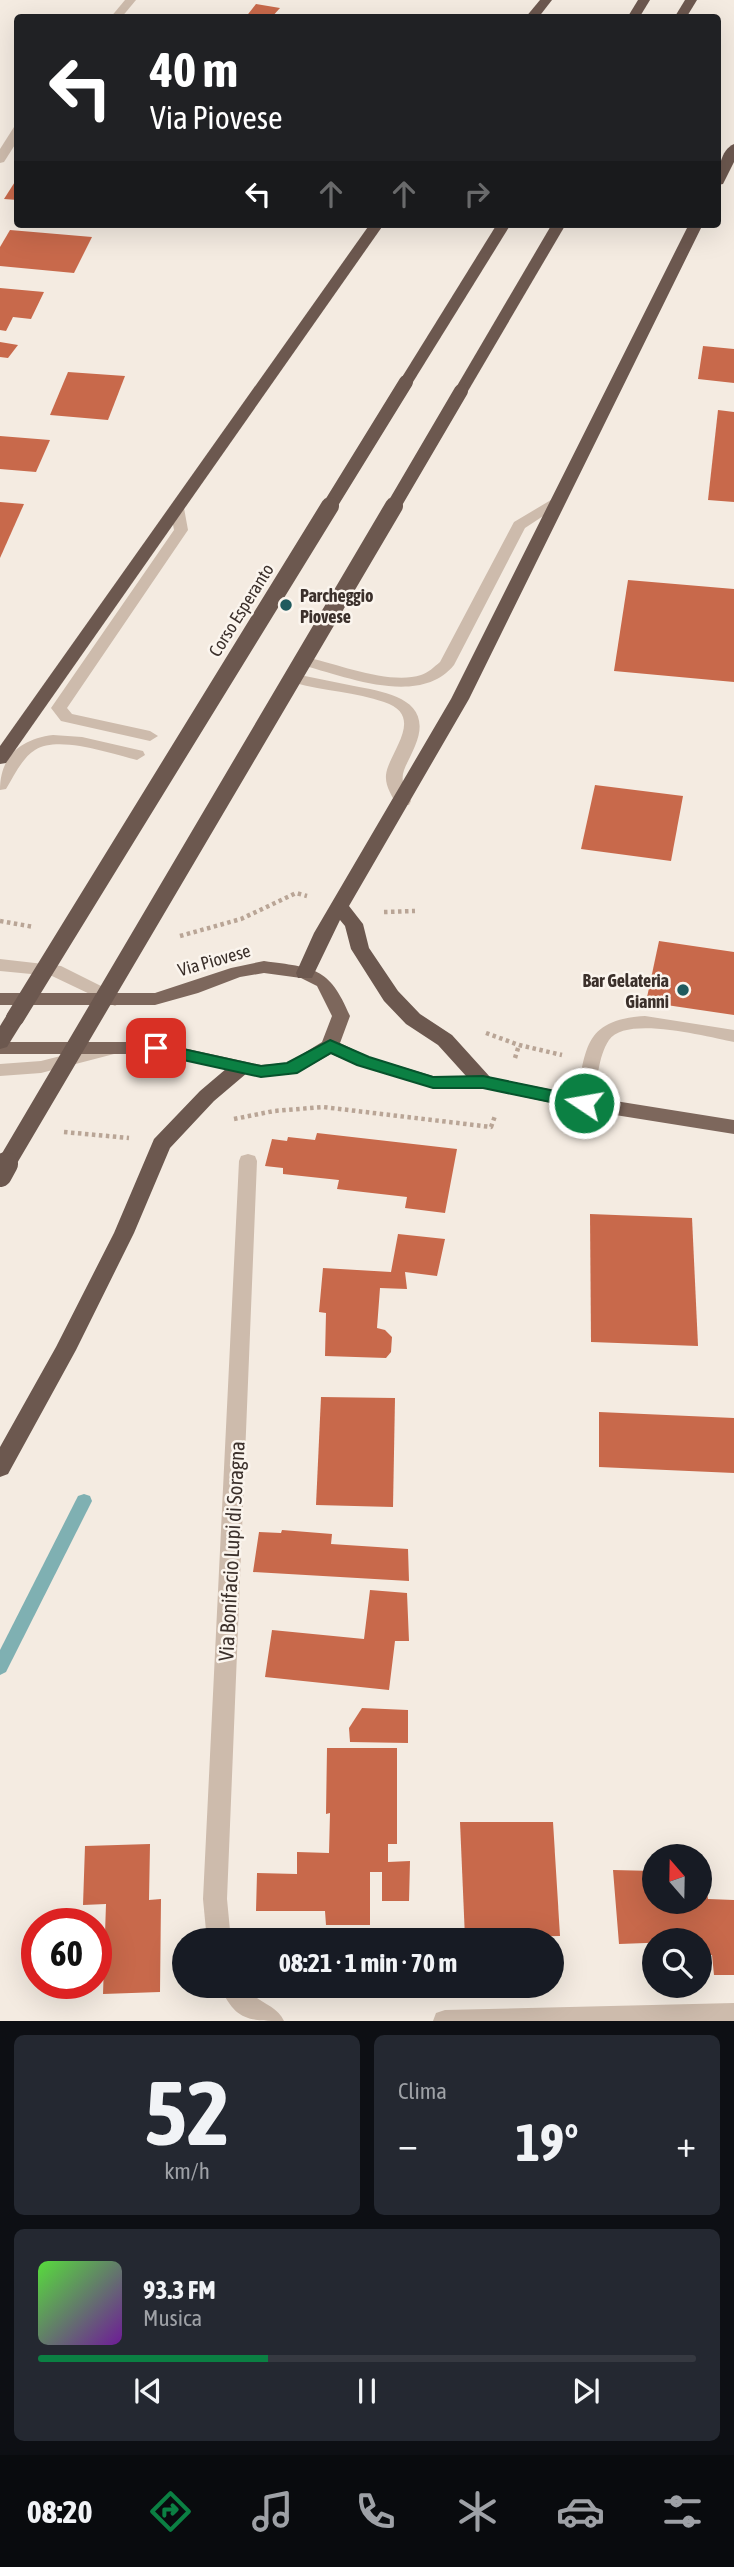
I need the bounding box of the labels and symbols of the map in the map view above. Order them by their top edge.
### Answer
street label: Corso Esperanto [204,560,278,660]
place label: Parcheggio Piovese [300,585,373,627]
marker: Parcheggio Piovese [278,597,294,613]
street label: Via Piovese [175,940,253,980]
place label: Bar Gelateria Gianni [582,970,669,1012]
marker: Bar Gelateria Gianni [675,982,691,998]
pin [126,1018,186,1078]
position arrow [547,1066,621,1140]
street label: Via Bonifacio Lupi di Soragna [213,1440,249,1662]
north arrow [642,1844,712,1914]
speed limit sign: 60 [21,1908,112,1999]

